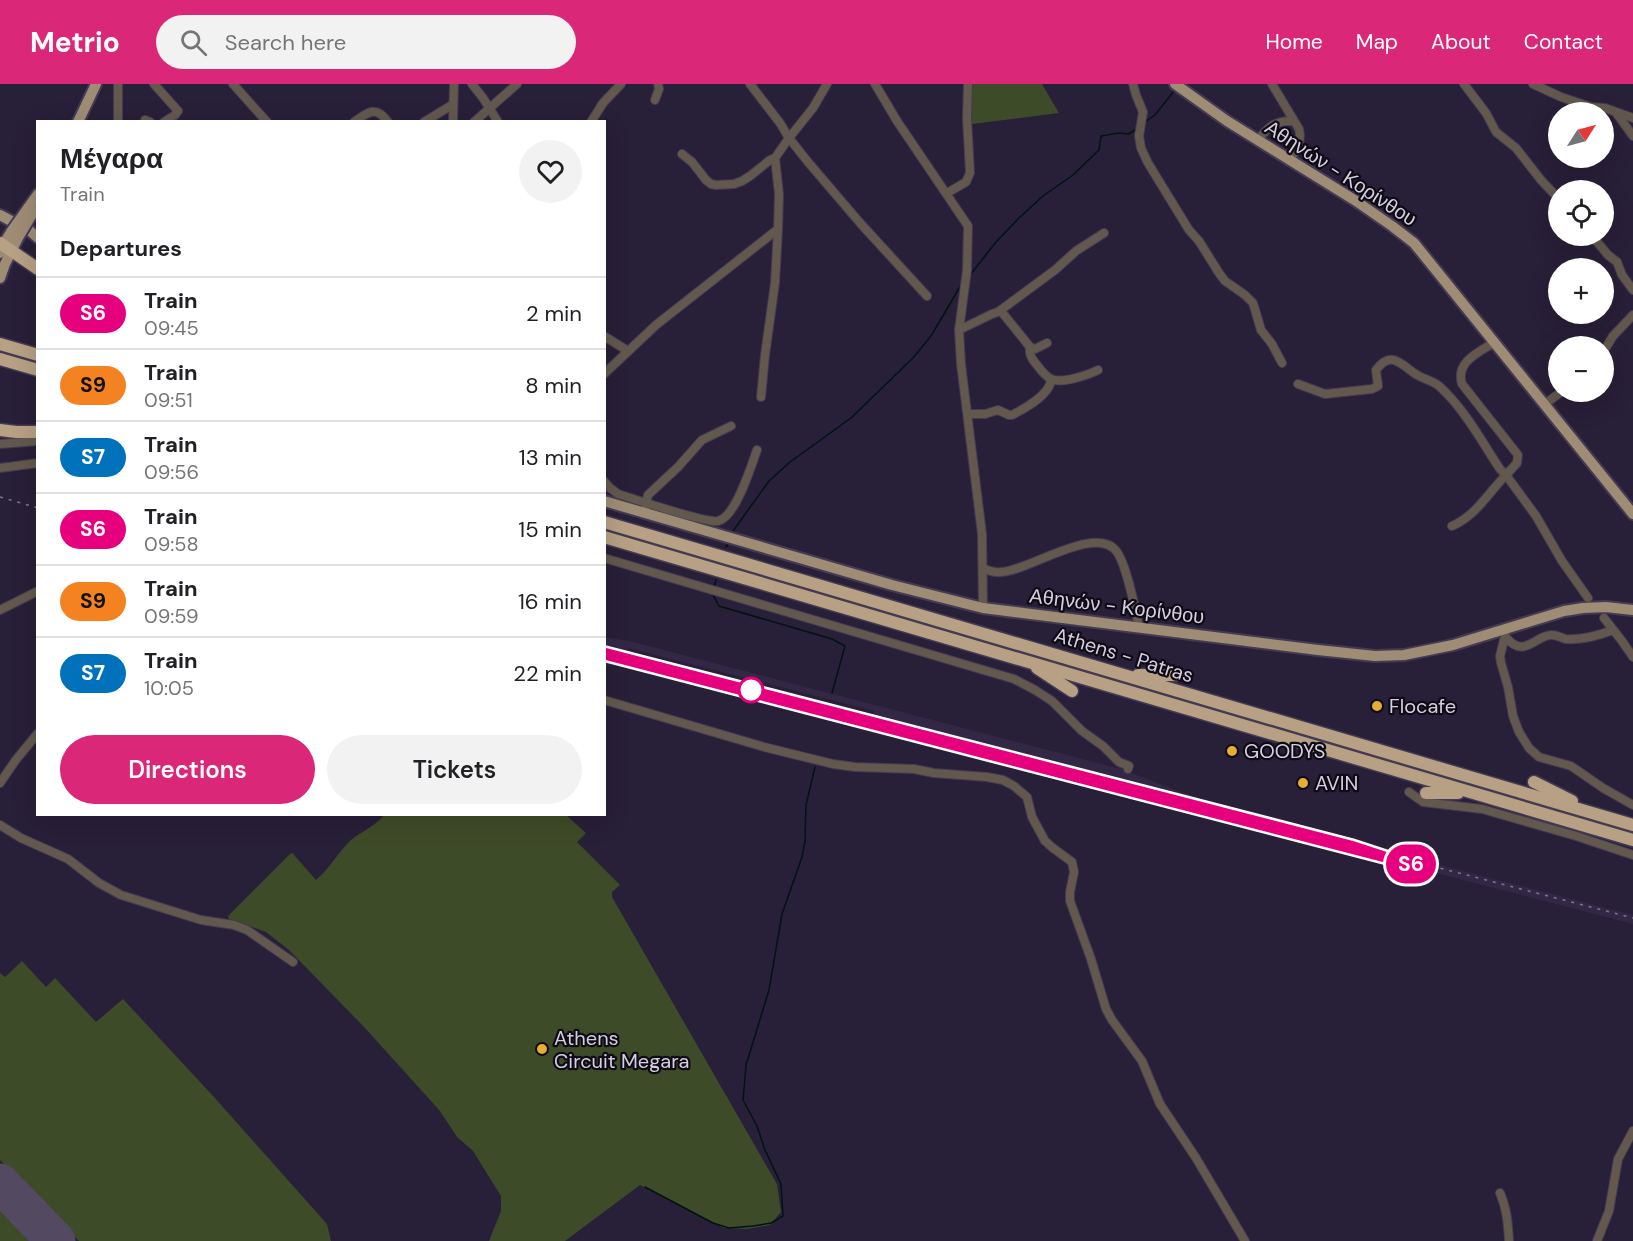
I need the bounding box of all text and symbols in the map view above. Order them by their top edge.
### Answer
search box [156,15,576,69]
text: Metrio [30,24,120,61]
icon: search [177,26,210,59]
text: Search here [225,28,346,57]
text: Home [1265,28,1323,56]
text: Map [1356,28,1398,56]
text: About [1431,28,1491,56]
text: Contact [1524,28,1603,56]
north arrow [1548,102,1614,168]
map controls [1548,102,1614,402]
street label: Αθηνών - Κορίνθου [1260,114,1422,232]
text: Μέγαρα [60,140,163,177]
button: heart [519,140,582,203]
button: locate [1548,180,1614,246]
text: Train [60,181,105,207]
text: Departures [60,234,182,263]
button: + [1548,258,1614,324]
text: Train [144,286,198,315]
text: S6 [80,299,106,327]
text: 2 min [526,299,582,328]
text: 09:45 [144,315,199,341]
button: − [1548,336,1614,402]
text: Train [144,358,198,387]
text: S9 [80,371,106,399]
text: 8 min [525,371,582,400]
text: 09:51 [144,387,193,413]
text: Train [144,430,198,459]
text: S7 [81,443,105,471]
text: 13 min [519,443,582,472]
text: 09:56 [144,459,199,485]
text: Train [144,502,198,531]
text: S6 [80,515,106,543]
text: 15 min [518,515,582,544]
text: 09:58 [144,531,199,557]
text: Train [144,574,198,603]
street label: Αθηνών - Κορίνθου [1028,582,1206,630]
text: S9 [80,587,106,615]
text: 16 min [518,587,582,616]
text: 09:59 [144,603,198,629]
street label: Athens - Patras [1051,622,1197,688]
text: Train [144,646,198,675]
text: S7 [81,659,105,687]
text: 22 min [513,659,582,688]
text: 10:05 [144,675,194,701]
unlabelled marker [738,677,764,703]
place label: Flocafe [1389,693,1456,719]
marker: Flocafe [1370,699,1384,713]
button: Directions [60,735,315,804]
button: Tickets [327,735,582,804]
place label: GOODYS [1244,738,1325,764]
marker: GOODYS [1225,744,1239,758]
place label: AVIN [1315,770,1358,796]
marker: AVIN [1296,776,1310,790]
line badge: S6 [1384,844,1438,884]
text: S6 [1398,850,1424,878]
place label: Athens Circuit Megara [554,1025,689,1074]
marker: Athens Circuit Megara [535,1042,549,1056]

